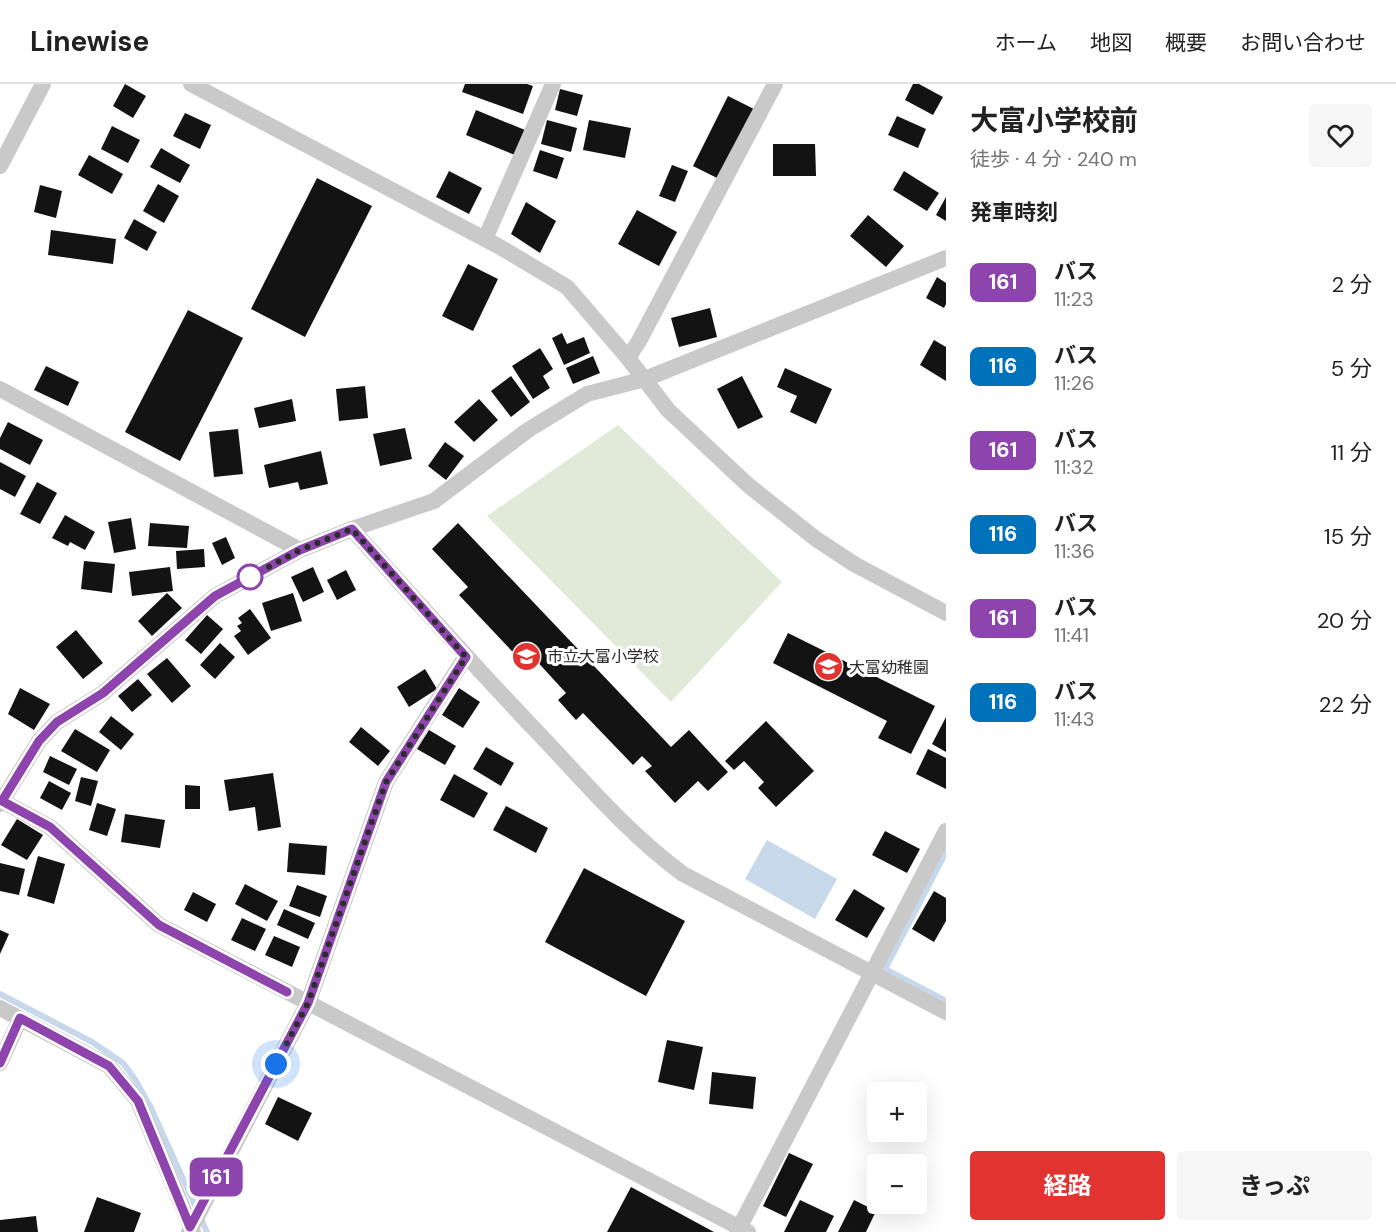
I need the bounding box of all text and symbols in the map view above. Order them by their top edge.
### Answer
text: Linewise [30,23,149,60]
text: ホーム [995,29,1057,57]
text: 地図 [1090,29,1132,57]
text: 概要 [1165,29,1207,57]
text: お問い合わせ [1240,29,1366,57]
text: 大富小学校前 [970,102,1138,139]
button: heart [1309,104,1372,167]
text: 徒歩 · 4 分 · 240 m [970,146,1137,172]
text: 発車時刻 [970,198,1058,227]
text: バス [1054,257,1098,286]
text: 161 [989,268,1017,296]
text: 2 分 [1331,270,1372,299]
text: 11:23 [1054,286,1094,312]
text: バス [1054,341,1098,370]
text: 116 [989,352,1017,380]
text: 5 分 [1331,354,1372,383]
text: 11:26 [1054,370,1095,396]
text: バス [1054,425,1098,454]
text: 161 [989,436,1017,464]
text: 11 分 [1330,438,1372,467]
text: 11:32 [1054,454,1094,480]
text: バス [1054,509,1098,538]
text: 116 [989,520,1017,548]
text: 15 分 [1324,522,1372,551]
text: 11:36 [1054,538,1095,564]
unlabelled marker [237,564,263,590]
text: バス [1054,593,1098,622]
text: 161 [989,604,1017,632]
text: 20 分 [1317,606,1372,635]
text: 11:41 [1054,622,1089,648]
school or university icon: 市立大富小学校 [510,640,542,672]
place label: 市立大富小学校 [547,646,659,667]
school or university icon: 大富幼稚園 [812,651,844,683]
place label: 大富幼稚園 [849,657,929,678]
text: バス [1054,677,1098,706]
text: 116 [989,688,1017,716]
text: 22 分 [1319,690,1372,719]
text: 11:43 [1054,706,1094,732]
your location [261,1049,291,1079]
map controls [867,1082,927,1214]
button: + [867,1082,927,1142]
button: 経路 [970,1151,1165,1220]
button: きっぷ [1177,1151,1372,1220]
button: − [867,1154,927,1214]
line badge: 161 [182,1158,250,1196]
text: 161 [202,1163,230,1191]

